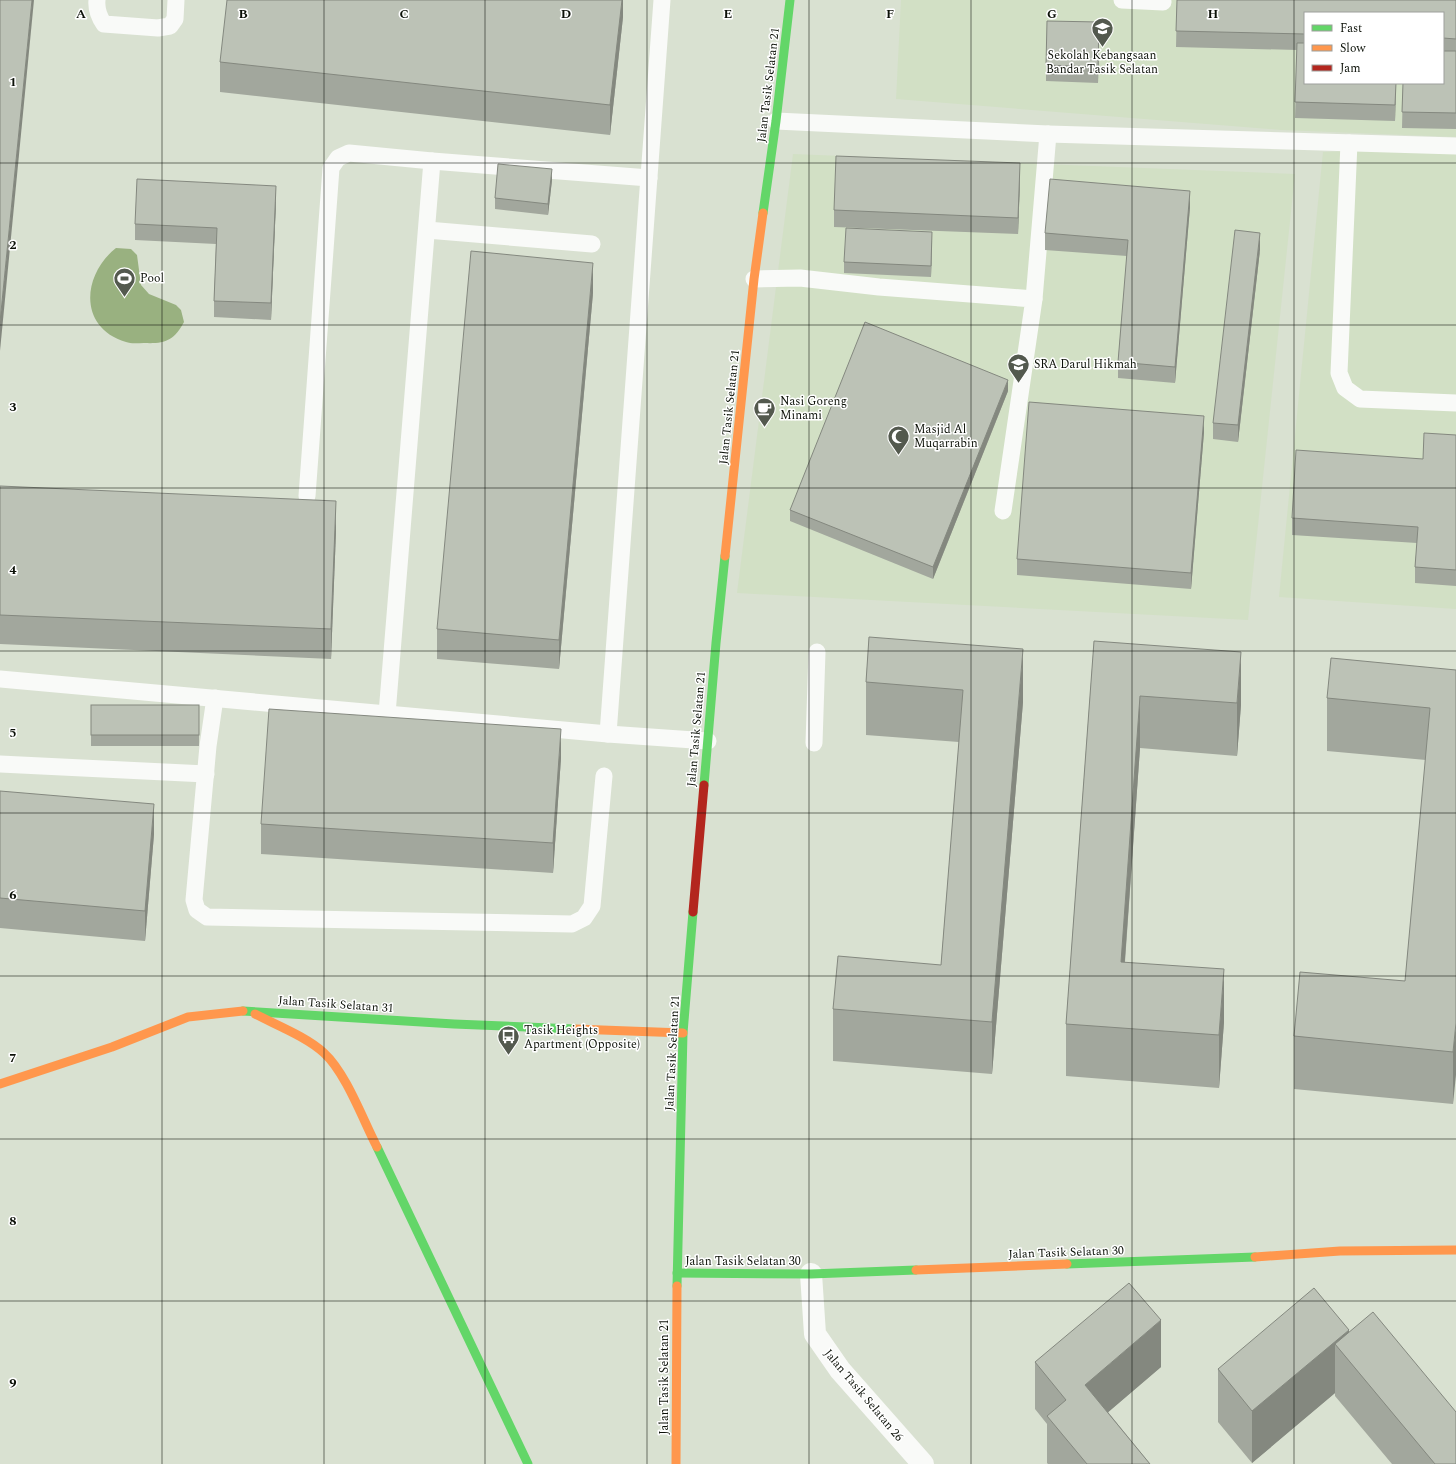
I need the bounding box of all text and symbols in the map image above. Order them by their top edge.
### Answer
text: A [76,4,86,24]
text: B [238,4,248,24]
text: C [399,4,409,24]
text: D [561,4,571,24]
text: E [724,4,733,24]
text: F [886,4,894,24]
text: G [1047,4,1057,24]
text: H [1208,4,1219,24]
legend [1304,12,1444,84]
school or university icon: Sekolah Kebangsaan Bandar Tasik Selatan [1089,15,1115,48]
text: Fast [1340,19,1362,38]
street label: Jalan Tasik Selatan 21 [752,27,785,144]
text: Slow [1340,39,1366,58]
place label: Sekolah Kebangsaan Bandar Tasik Selatan [1046,46,1158,79]
text: Jam [1340,59,1361,78]
text: 1 [9,72,17,92]
text: 2 [9,235,17,255]
sports icon: Pool [111,265,137,298]
place label: Pool [140,269,164,288]
street label: Jalan Tasik Selatan 21 [714,349,745,466]
school or university icon: SRA Darul Hikmah [1005,351,1031,384]
place label: SRA Darul Hikmah [1034,355,1137,374]
place label: Nasi Goreng Minami [780,392,847,425]
cafe icon: Nasi Goreng Minami [751,395,777,428]
text: 3 [9,397,17,417]
place label: Masjid Al Muqarrabin [914,420,978,453]
mosque icon: Masjid Al Muqarrabin [886,423,912,456]
text: 4 [9,560,17,580]
street label: Jalan Tasik Selatan 21 [682,671,711,787]
text: 5 [9,723,17,743]
text: 6 [9,885,17,905]
street label: Jalan Tasik Selatan 31 [278,991,394,1018]
street label: Jalan Tasik Selatan 21 [660,995,685,1111]
place label: Tasik Heights Apartment (Opposite) [524,1021,640,1054]
bus stop icon: Tasik Heights Apartment (Opposite) [496,1024,522,1057]
text: 7 [9,1048,17,1068]
text: 8 [9,1211,17,1231]
street label: Jalan Tasik Selatan 30 [1008,1241,1124,1264]
street label: Jalan Tasik Selatan 30 [685,1252,801,1271]
street label: Jalan Tasik Selatan 21 [655,1319,674,1435]
street label: Jalan Tasik Selatan 26 [819,1345,908,1446]
text: 9 [9,1373,17,1393]

